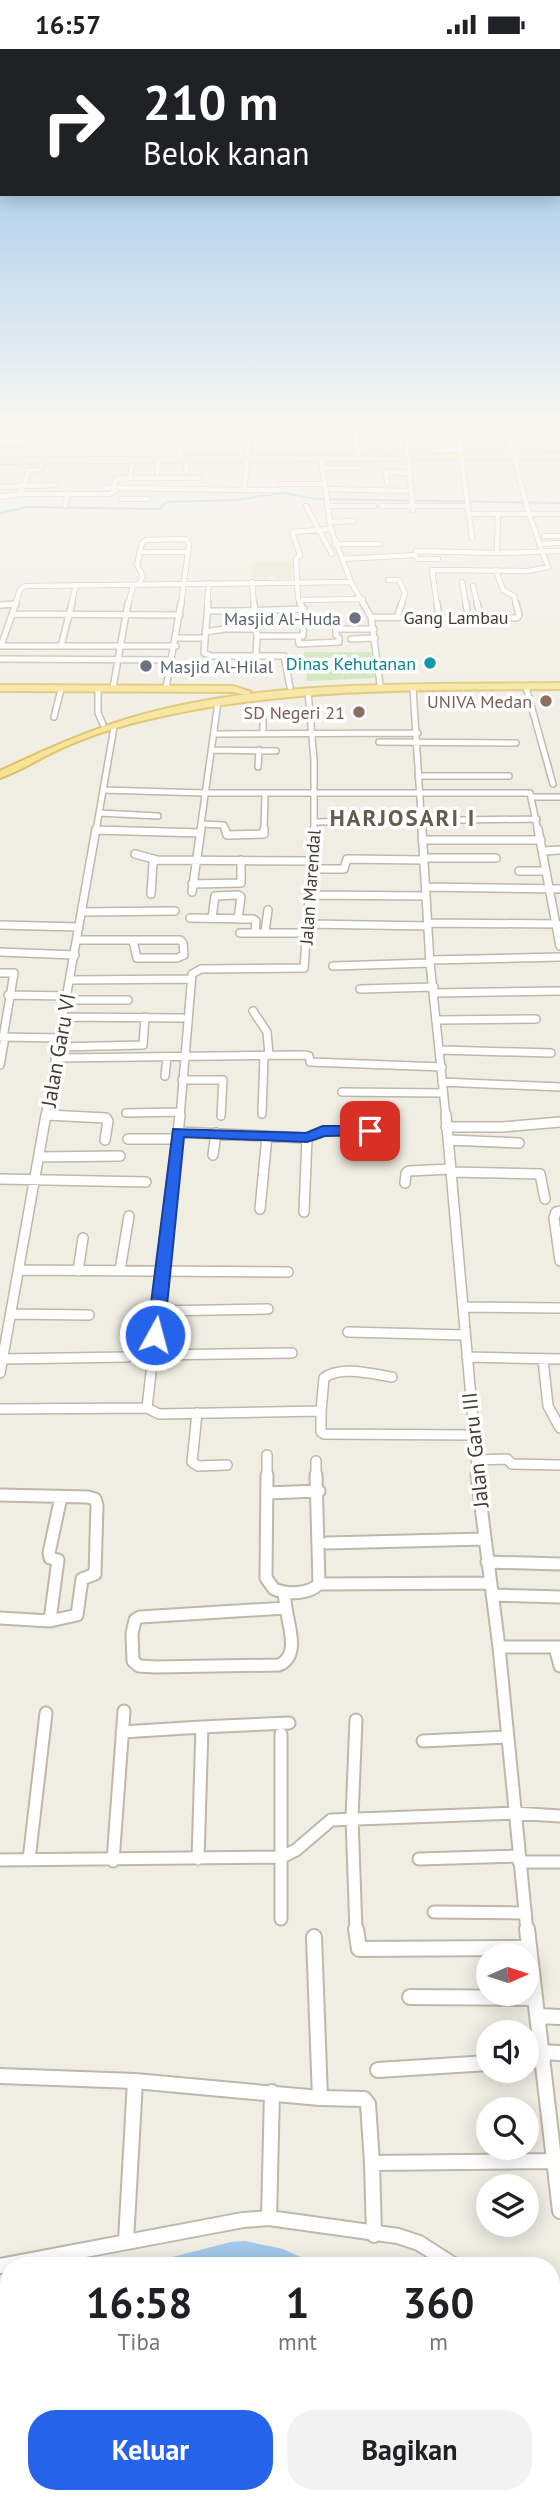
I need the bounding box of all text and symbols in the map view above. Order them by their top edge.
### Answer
text: 16:57 [35,8,101,41]
text: 210 m [143,70,278,134]
icon: right [28,77,119,168]
text: Belok kanan [143,132,309,174]
street label: Gang Lambau [403,606,509,629]
place label: Masjid Al-Huda [224,607,341,630]
marker: Masjid Al-Huda [347,610,363,626]
place label: Dinas Kehutanan [286,652,416,675]
place label: Masjid Al-Hilal [160,655,274,678]
marker: Dinas Kehutanan [422,655,438,671]
marker: Masjid Al-Hilal [138,658,154,674]
place label: UNIVA Medan [427,690,532,713]
marker: UNIVA Medan [538,693,554,709]
place label: SD Negeri 21 [244,701,345,724]
marker: SD Negeri 21 [351,704,367,720]
district label: HARJOSARI I [330,803,476,832]
street label: Jalan Marendal [294,828,326,946]
street label: Jalan Garu VI [35,991,81,1110]
pin [340,1101,400,1161]
icon: arrive [351,1112,389,1150]
position arrow [118,1298,192,1372]
street label: Jalan Garu III [456,1391,495,1510]
north arrow [476,1943,539,2005]
map controls [476,1943,539,2237]
button: sound [476,2020,539,2083]
button: search [476,2097,539,2160]
button: layers [476,2174,539,2237]
text: 16:58 [86,2275,192,2330]
text: 1 [286,2275,309,2330]
text: 360 [403,2275,474,2330]
text: Tiba [118,2327,160,2356]
text: mnt [278,2327,317,2356]
text: m [429,2327,448,2356]
button: Keluar [28,2410,273,2490]
button: Bagikan [287,2410,532,2490]

